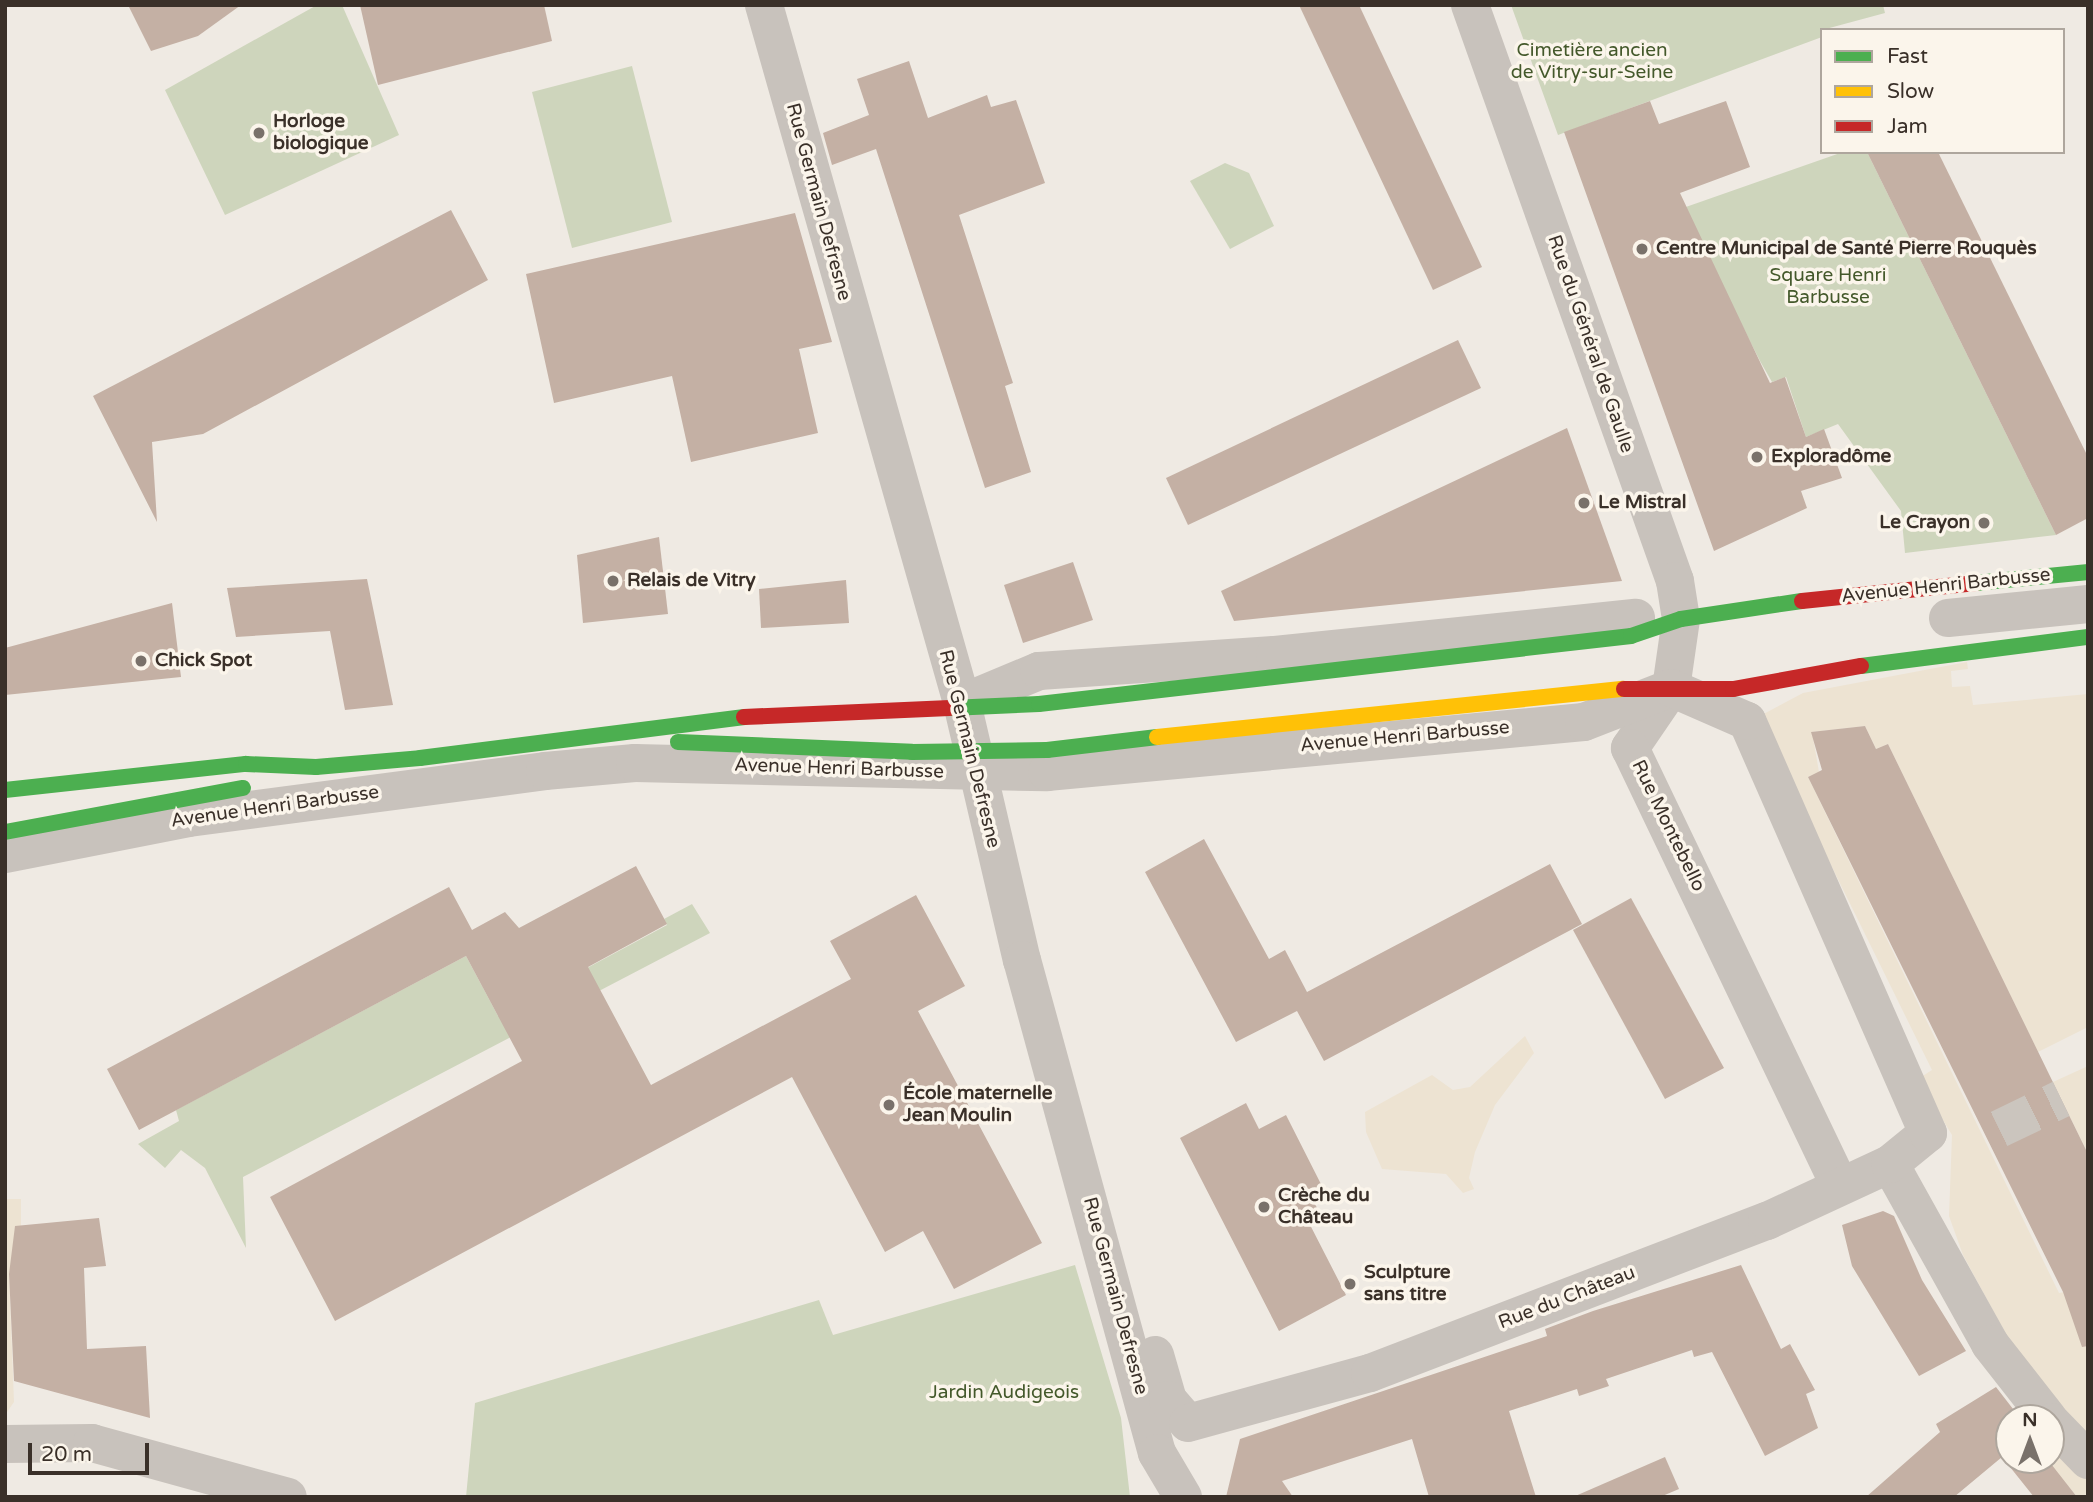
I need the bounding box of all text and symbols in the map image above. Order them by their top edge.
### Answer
legend [1820,28,2065,154]
park label: Cimetière ancien de Vitry-sur-Seine [1511,40,1673,84]
text: Fast [1887,44,1928,69]
text: Slow [1887,79,1934,104]
street label: Rue Germain Defresne [781,101,855,303]
place label: Horloge biologique [273,111,369,155]
text: Jam [1887,114,1928,139]
marker: Horloge biologique [251,125,267,141]
street label: Rue du Général de Gaulle [1542,232,1638,456]
place label: Centre Municipal de Santé Pierre Rouquès [1656,238,2036,260]
marker: Centre Municipal de Santé Pierre Rouquès [1634,241,1650,257]
park label: Square Henri Barbusse [1769,265,1887,309]
place label: Exploradôme [1771,446,1891,468]
marker: Exploradôme [1749,449,1765,465]
place label: Le Mistral [1598,492,1687,514]
marker: Le Mistral [1576,495,1592,511]
place label: Le Crayon [1879,512,1970,534]
marker: Le Crayon [1976,515,1992,531]
street label: Avenue Henri Barbusse [1840,564,2052,608]
place label: Relais de Vitry [627,570,756,592]
marker: Relais de Vitry [605,573,621,589]
street label: Rue Germain Defresne [933,647,1005,851]
place label: Chick Spot [155,650,252,672]
marker: Chick Spot [133,653,149,669]
street label: Avenue Henri Barbusse [1299,716,1511,758]
street label: Avenue Henri Barbusse [734,754,944,784]
street label: Rue Montebello [1626,757,1710,895]
street label: Avenue Henri Barbusse [169,781,381,833]
place label: École maternelle Jean Moulin [903,1083,1052,1127]
marker: École maternelle Jean Moulin [881,1097,897,1113]
place label: Crèche du Château [1278,1185,1370,1229]
street label: Rue Germain Defresne [1078,1195,1152,1397]
marker: Crèche du Château [1256,1199,1272,1215]
street label: Rue du Château [1495,1261,1639,1335]
place label: Sculpture sans titre [1364,1262,1451,1306]
marker: Sculpture sans titre [1342,1276,1358,1292]
park label: Jardin Audigeois [929,1382,1079,1404]
north arrow [1995,1404,2065,1474]
text: N [2022,1409,2038,1431]
scale bar [32,1428,152,1472]
text: 20 m [41,1442,92,1467]

